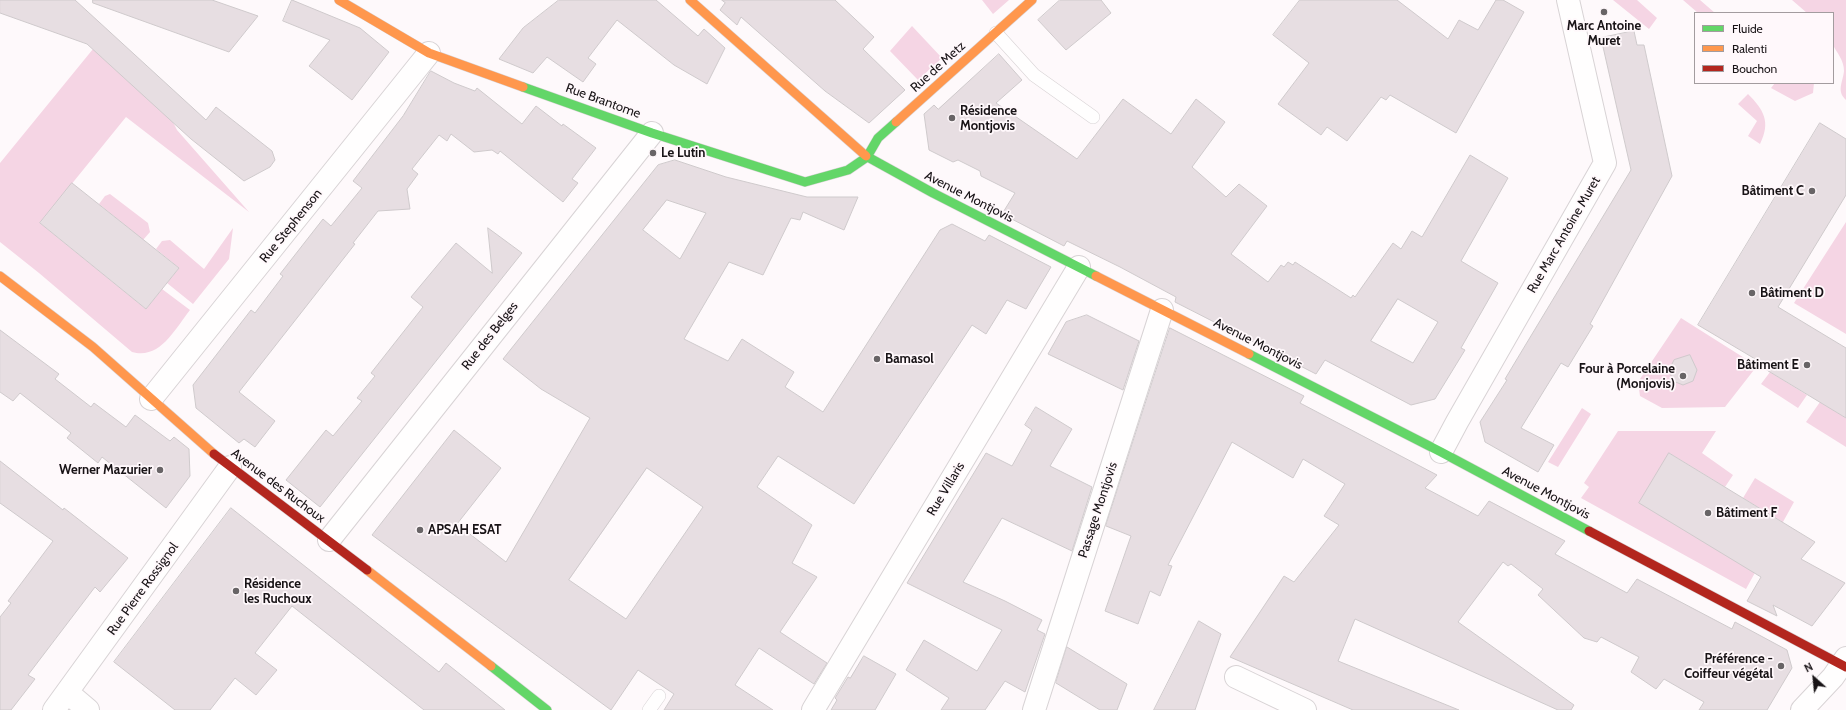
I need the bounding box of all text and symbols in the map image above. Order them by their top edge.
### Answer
marker: Marc Antoine Muret [1599,7,1609,17]
legend [1694,12,1834,84]
place label: Marc Antoine Muret [1567,18,1641,49]
text: Fluide [1732,21,1763,36]
street label: Rue de Metz [907,38,969,96]
text: Ralenti [1732,41,1767,56]
text: Bouchon [1732,61,1777,76]
street label: Rue Brantome [563,80,643,122]
place label: Résidence Montjovis [960,103,1017,134]
marker: Résidence Montjovis [947,113,957,123]
place label: Le Lutin [661,145,705,161]
marker: Le Lutin [648,148,658,158]
street label: Avenue Montjovis [922,168,1016,226]
street label: Rue Marc Antoine Muret [1524,174,1604,296]
place label: Bâtiment C [1741,183,1804,199]
street label: Rue Stephenson [256,186,326,266]
marker: Bâtiment C [1807,186,1817,196]
place label: Bâtiment D [1760,285,1824,301]
marker: Bâtiment D [1747,288,1757,298]
street label: Rue des Belges [459,299,521,373]
street label: Avenue Montjovis [1211,315,1305,373]
place label: Bamasol [885,351,934,367]
marker: Bamasol [872,354,882,364]
place label: Bâtiment E [1737,357,1799,373]
marker: Bâtiment E [1802,360,1812,370]
place label: Four à Porcelaine (Monjovis) [1579,361,1675,392]
marker: Four à Porcelaine (Monjovis) [1678,371,1688,381]
street label: Avenue des Ruchoux [228,445,328,527]
street label: Rue Villaris [924,459,968,519]
street label: Passage Montjovis [1075,460,1121,560]
place label: Werner Mazurier [59,462,152,478]
street label: Avenue Montjovis [1499,463,1593,523]
marker: Werner Mazurier [155,465,165,475]
place label: Bâtiment F [1716,505,1777,521]
marker: Bâtiment F [1703,508,1713,518]
place label: APSAH ESAT [428,522,502,538]
marker: APSAH ESAT [415,525,425,535]
street label: Rue Pierre Rossignol [104,540,182,638]
place label: Résidence les Ruchoux [244,576,312,607]
marker: Résidence les Ruchoux [231,586,241,596]
place label: Préférence - Coiffeur végétal [1684,651,1773,682]
north arrow [1794,658,1834,698]
text: N [1802,659,1815,675]
marker: Préférence - Coiffeur végétal [1776,661,1786,671]

